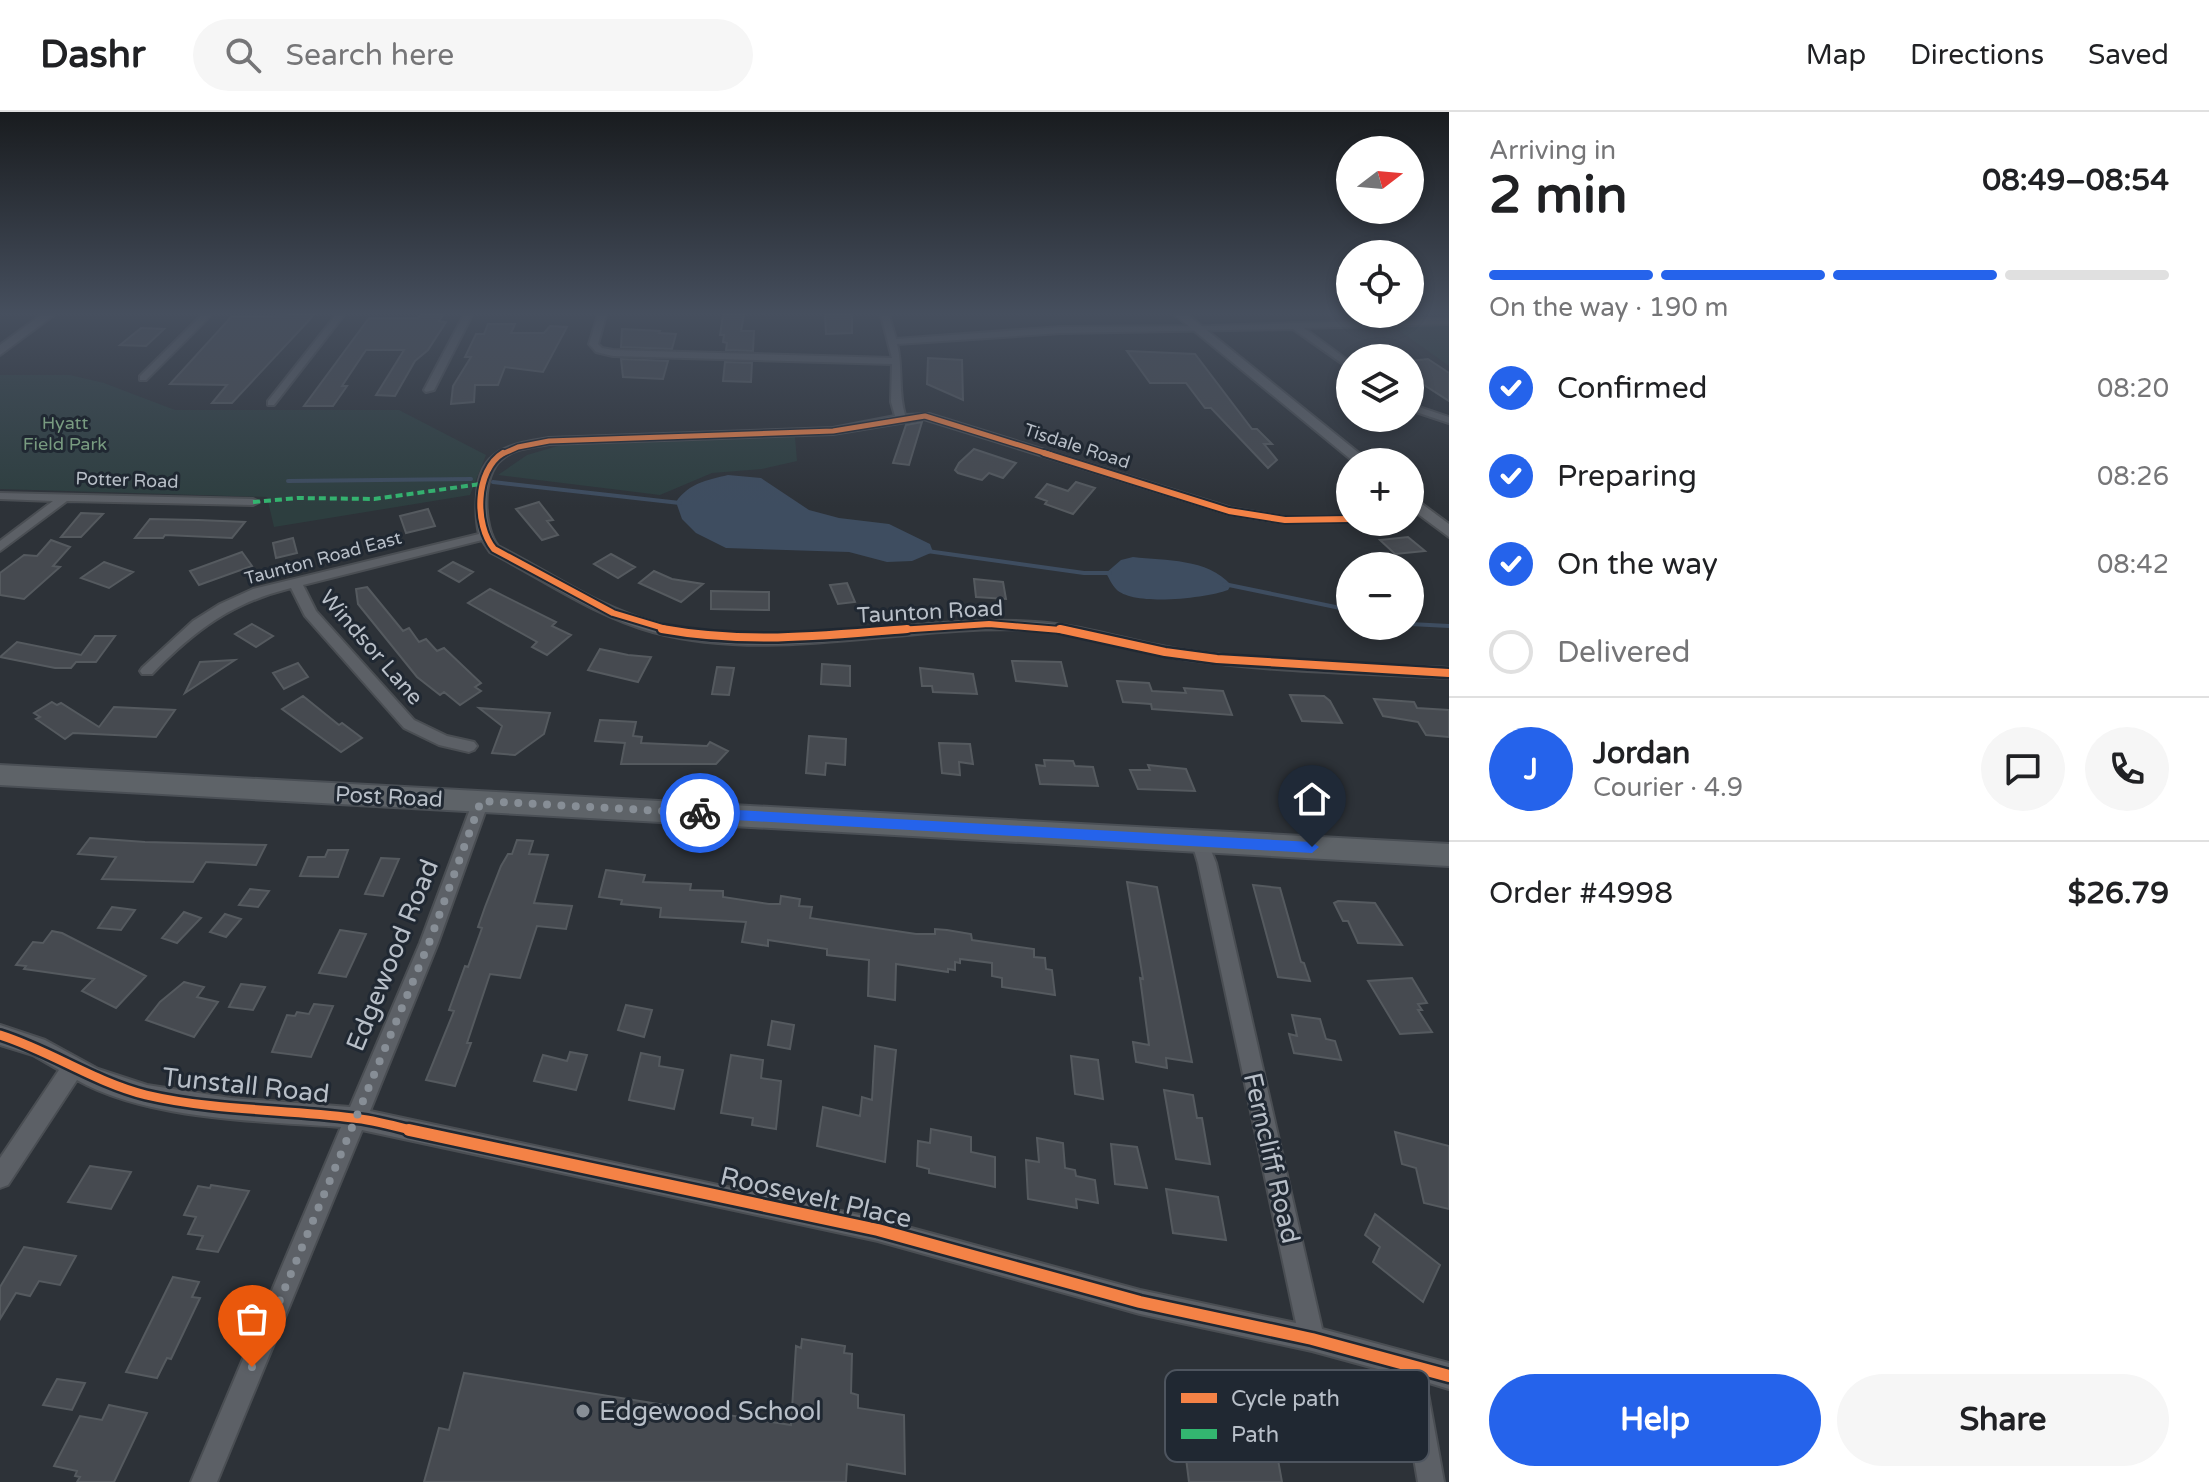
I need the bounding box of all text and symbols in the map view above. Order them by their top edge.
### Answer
search box [193,19,753,91]
text: Dashr [40,32,145,78]
icon: search [221,33,265,77]
text: Search here [285,37,454,74]
text: Map [1806,38,1866,72]
text: Directions [1910,38,2044,72]
text: Saved [2088,38,2169,72]
text: Arriving in [1489,135,1616,166]
north arrow [1336,136,1424,224]
map controls [1336,136,1424,640]
text: 08:49–08:54 [1982,162,2169,199]
text: 2 min [1489,164,1628,227]
button: locate [1336,240,1424,328]
text: On the way · 190 m [1489,292,1728,323]
button: layers [1336,344,1424,432]
icon: check [1489,366,1533,410]
text: Confirmed [1557,370,1708,407]
text: 08:20 [2097,373,2169,404]
park label: Hyatt Field Park [23,412,107,455]
street label: Tisdale Road [1021,419,1133,473]
button: + [1336,448,1424,536]
icon: check [1489,454,1533,498]
text: Preparing [1557,458,1697,495]
text: 08:26 [2097,461,2169,492]
street label: Potter Road [75,467,179,493]
street label: Taunton Road East [242,526,404,590]
icon: check [1489,542,1533,586]
text: On the way [1557,546,1718,583]
text: 08:42 [2097,549,2169,580]
button: − [1336,552,1424,640]
street label: Windsor Lane [314,585,428,710]
street label: Taunton Road [856,595,1004,629]
text: Delivered [1557,634,1691,671]
button: chat [1981,727,2065,811]
button: phone [2085,727,2169,811]
text: Jordan [1593,735,1690,772]
text: J [1524,751,1538,788]
pin [1278,765,1346,847]
text: Courier · 4.9 [1593,772,1743,803]
courier [660,773,740,853]
icon: home [1290,777,1334,821]
street label: Post Road [334,781,443,813]
icon: bike [678,791,722,835]
street label: Edgewood Road [340,855,445,1056]
text: Order #4998 [1489,875,1673,912]
text: $26.79 [2068,875,2169,912]
street label: Tunstall Road [161,1061,331,1110]
street label: Ferncliff Road [1237,1070,1306,1247]
street label: Roosevelt Place [717,1160,915,1235]
pin [218,1285,286,1367]
icon: bag [230,1297,274,1341]
legend [1165,1370,1429,1462]
button: Help [1489,1374,1821,1466]
button: Share [1837,1374,2169,1466]
text: Cycle path [1231,1386,1340,1412]
place label: Edgewood School [599,1396,822,1427]
marker: Edgewood School [574,1402,592,1420]
text: Path [1231,1422,1279,1448]

